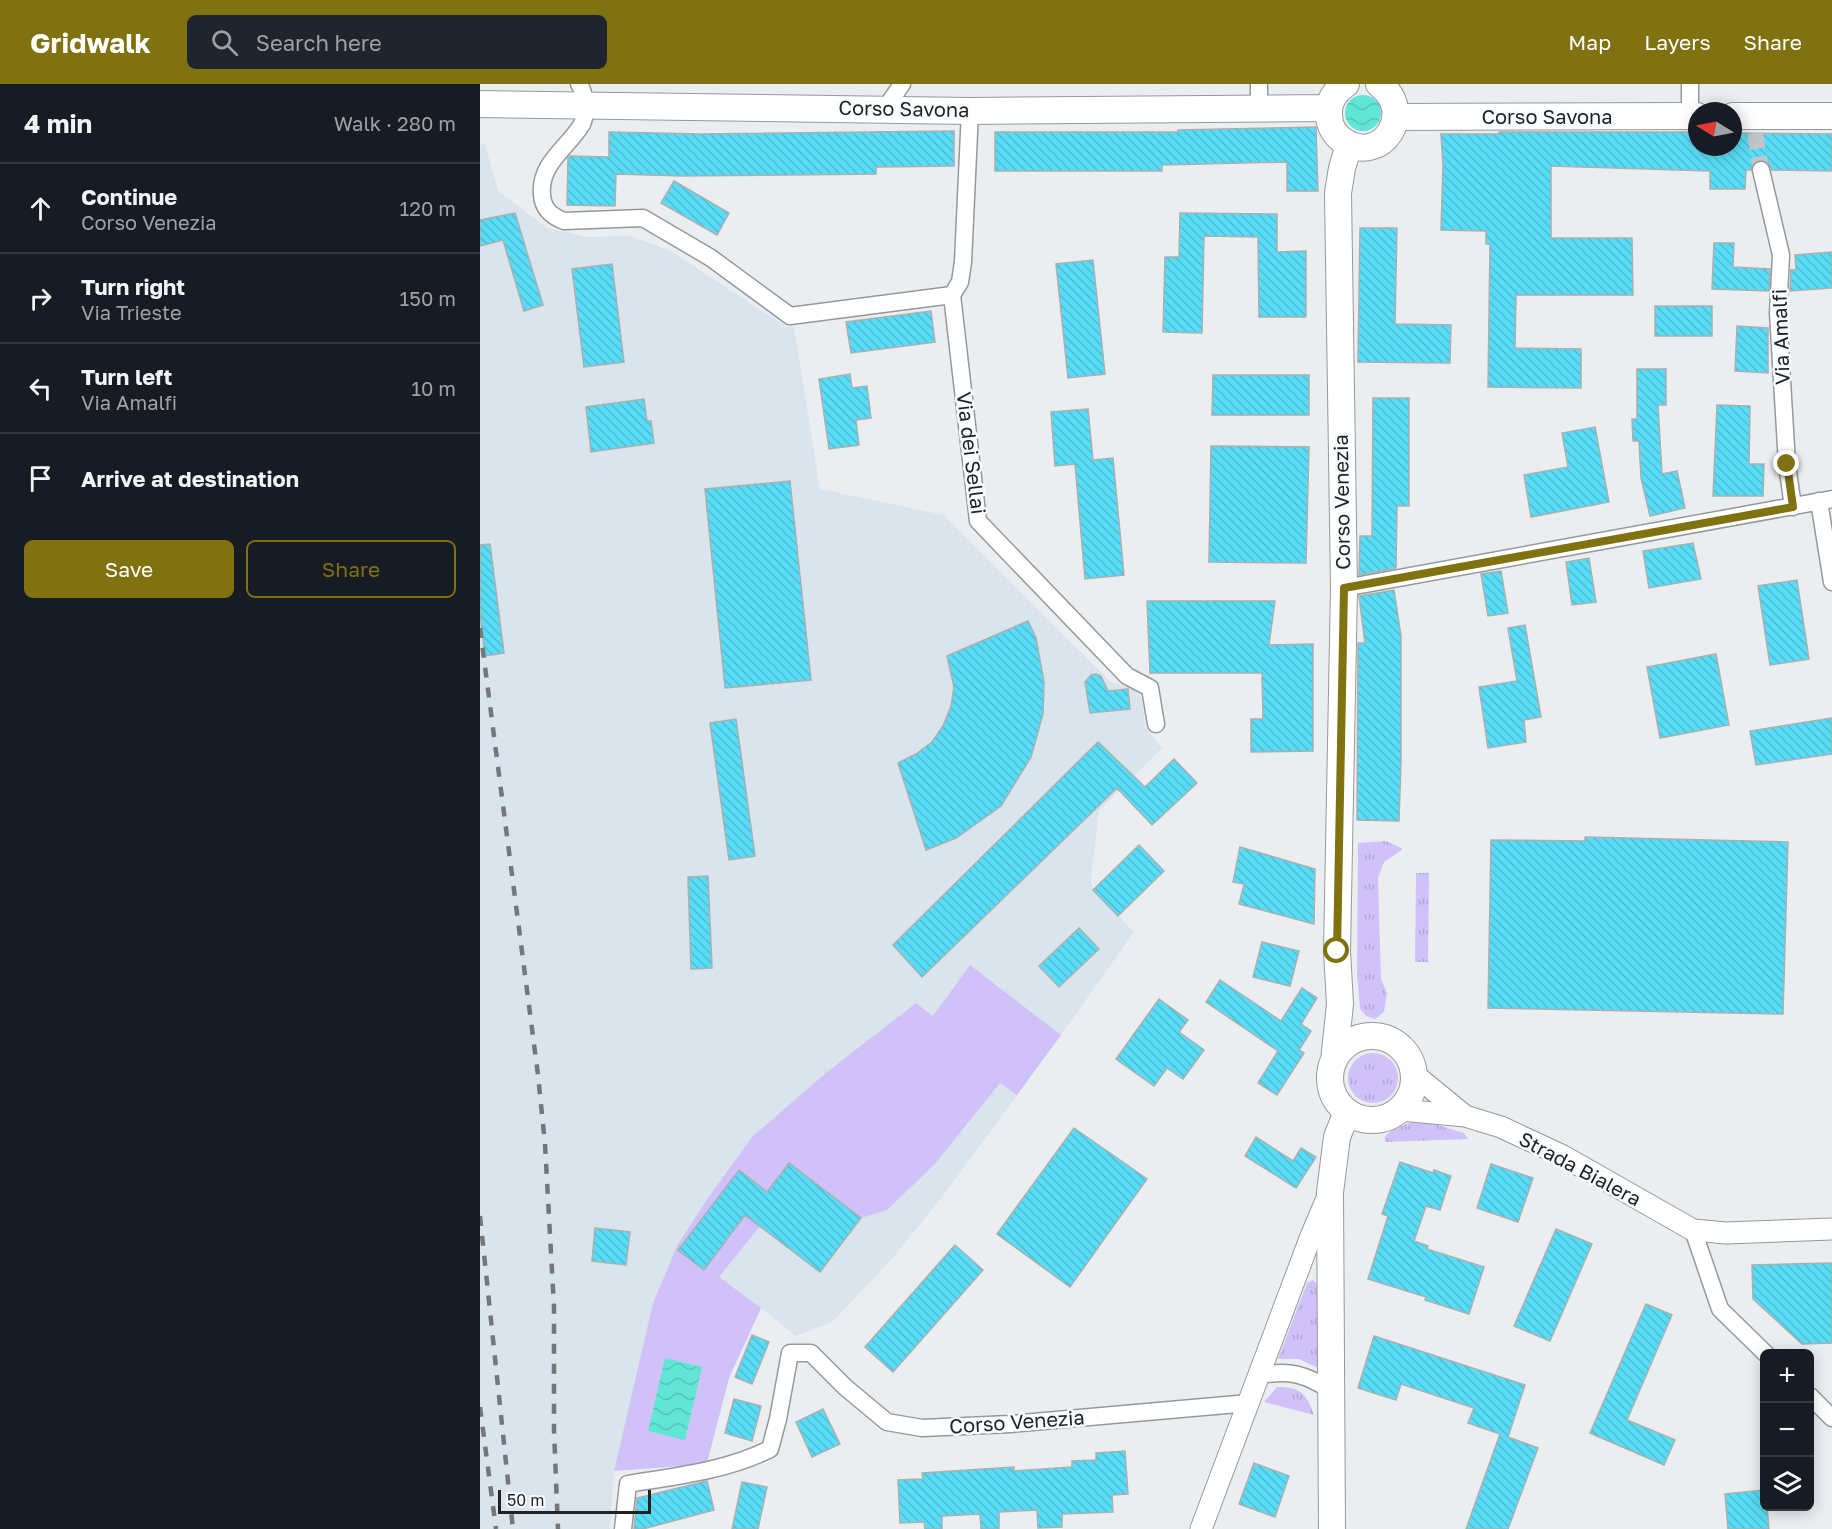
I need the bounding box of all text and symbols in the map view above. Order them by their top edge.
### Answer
search box [187,15,607,69]
text: Gridwalk [30,26,151,59]
icon: search [208,26,241,59]
text: Search here [256,29,382,56]
text: Map [1568,29,1611,55]
text: Layers [1644,29,1711,55]
text: Share [1744,29,1802,55]
street label: Corso Savona [838,95,970,121]
north arrow [1688,102,1742,156]
street label: Corso Savona [1481,104,1613,128]
text: 4 min [24,108,92,139]
text: Walk · 280 m [334,111,456,135]
text: Continue [81,183,177,210]
icon: ahead [24,192,57,225]
text: 120 m [400,196,456,220]
text: Corso Venezia [81,210,217,234]
text: Turn right [81,273,185,300]
icon: right [24,282,57,315]
text: 150 m [400,286,456,310]
street label: Via Amalfi [1766,289,1794,385]
text: Via Trieste [81,300,182,324]
text: Turn left [81,363,172,390]
icon: left [24,372,57,405]
text: 10 m [411,376,456,400]
text: Via Amalfi [81,390,177,414]
street label: Via dei Sellai [953,390,991,515]
street label: Corso Venezia [1328,434,1354,570]
route end [1773,450,1799,476]
icon: arrive [24,462,57,495]
text: Arrive at destination [81,465,299,492]
button: Save [24,540,234,598]
button: Share [246,540,456,598]
route start [1323,937,1349,963]
street label: Strada Bialera [1515,1126,1646,1210]
map controls [1760,1349,1814,1511]
button: + [1760,1349,1814,1403]
button: − [1760,1403,1814,1457]
street label: Corso Venezia [948,1404,1085,1438]
button: layers [1760,1457,1814,1511]
scale bar [498,1487,651,1514]
text: 50 m [507,1490,544,1510]

